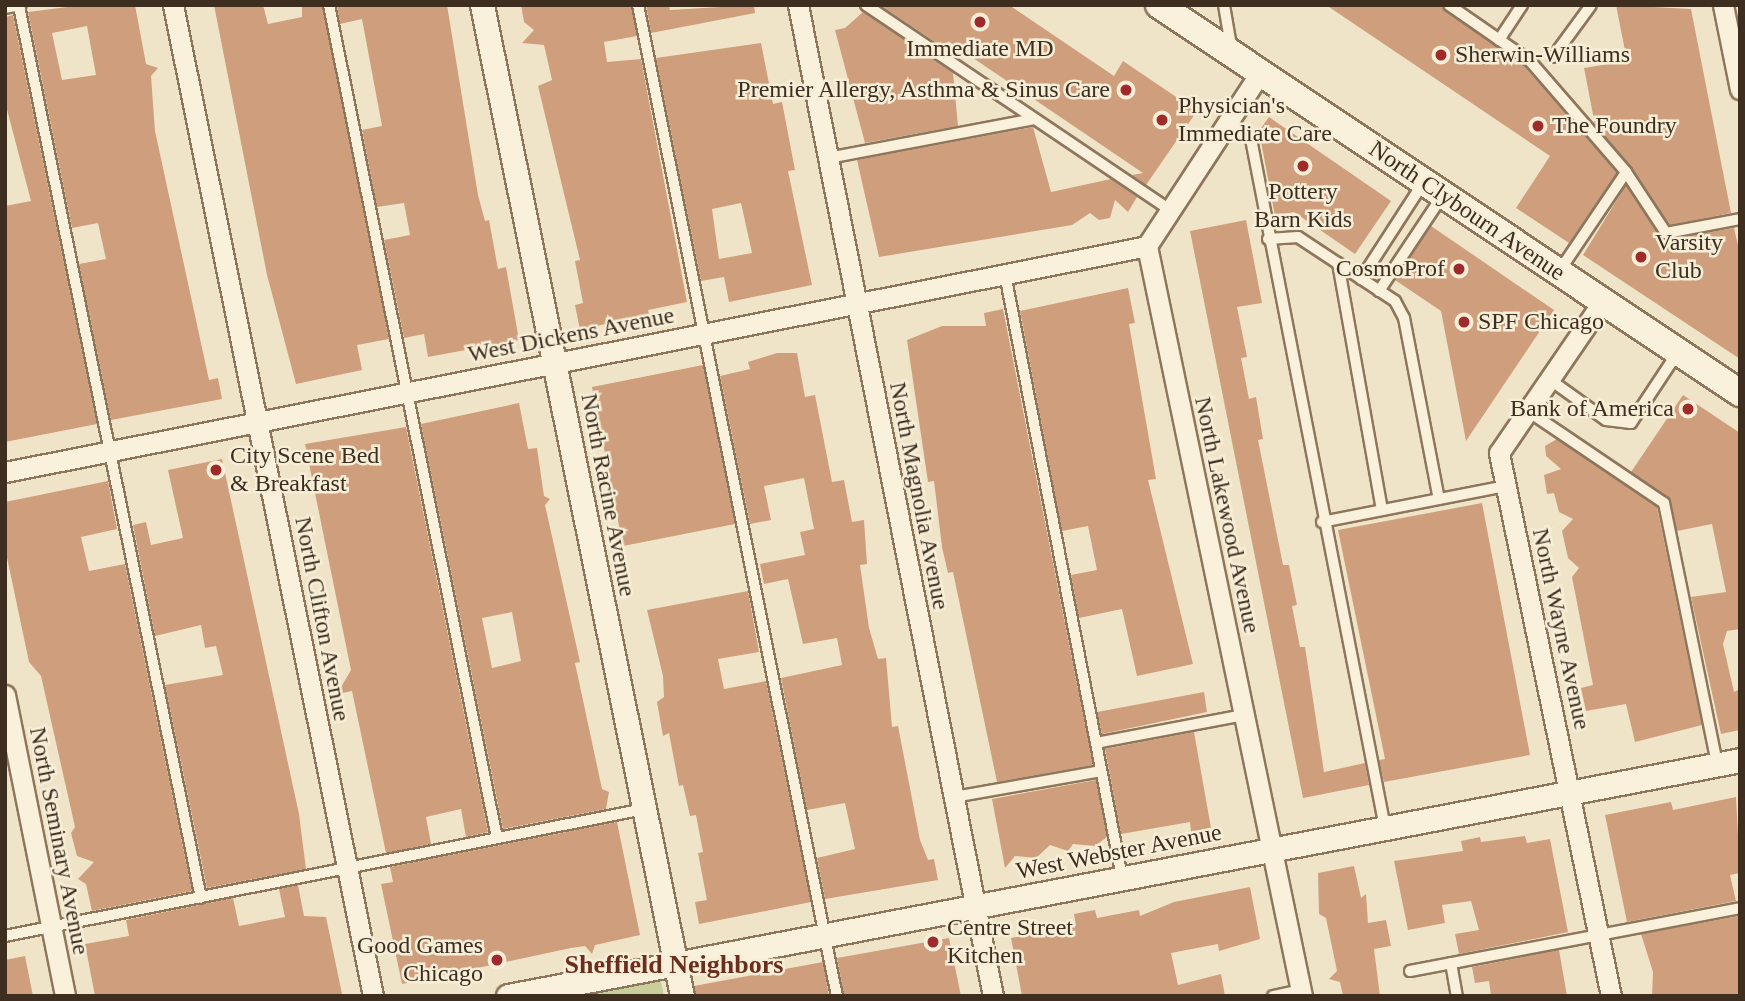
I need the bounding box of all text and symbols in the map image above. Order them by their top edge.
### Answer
marker: Immediate MD [970,12,990,32]
place label: Immediate MD [906,35,1054,63]
place label: Sherwin-Williams [1455,41,1630,69]
marker: Sherwin-Williams [1433,47,1449,63]
place label: Premier Allergy, Asthma & Sinus Care [735,76,1110,104]
marker: Premier Allergy, Asthma & Sinus Care [1116,80,1136,100]
place label: Physician's Immediate Care [1178,92,1332,148]
marker: Physician's Immediate Care [1152,110,1172,130]
place label: The Foundry [1552,112,1677,140]
marker: The Foundry [1530,118,1546,134]
street label: North Clybourn Avenue [1363,134,1571,288]
marker: Pottery Barn Kids [1295,158,1311,174]
place label: Pottery Barn Kids [1254,178,1352,234]
place label: Varsity Club [1655,229,1723,285]
marker: Varsity Club [1633,249,1649,265]
place label: CosmoProf [1336,255,1445,283]
marker: CosmoProf [1451,261,1467,277]
street label: West Dickens Avenue [465,301,677,369]
place label: SPF Chicago [1478,308,1604,336]
marker: SPF Chicago [1456,314,1472,330]
street label: North Magnolia Avenue [883,379,955,613]
street label: North Racine Avenue [574,390,642,600]
street label: North Lakewood Avenue [1188,394,1266,636]
place label: Bank of America [1509,395,1674,423]
marker: Bank of America [1680,401,1696,417]
place label: City Scene Bed & Breakfast [230,442,379,498]
marker: City Scene Bed & Breakfast [208,462,224,478]
street label: North Clifton Avenue [288,514,356,724]
street label: North Wayne Avenue [1525,525,1597,733]
street label: North Seminary Avenue [23,724,95,958]
street label: West Webster Avenue [1013,818,1225,886]
place label: Centre Street Kitchen [947,914,1073,970]
place label: Good Games Chicago [357,932,483,988]
marker: Centre Street Kitchen [925,934,941,950]
district label: Sheffield Neighbors [565,949,783,981]
marker: Good Games Chicago [489,952,505,968]

